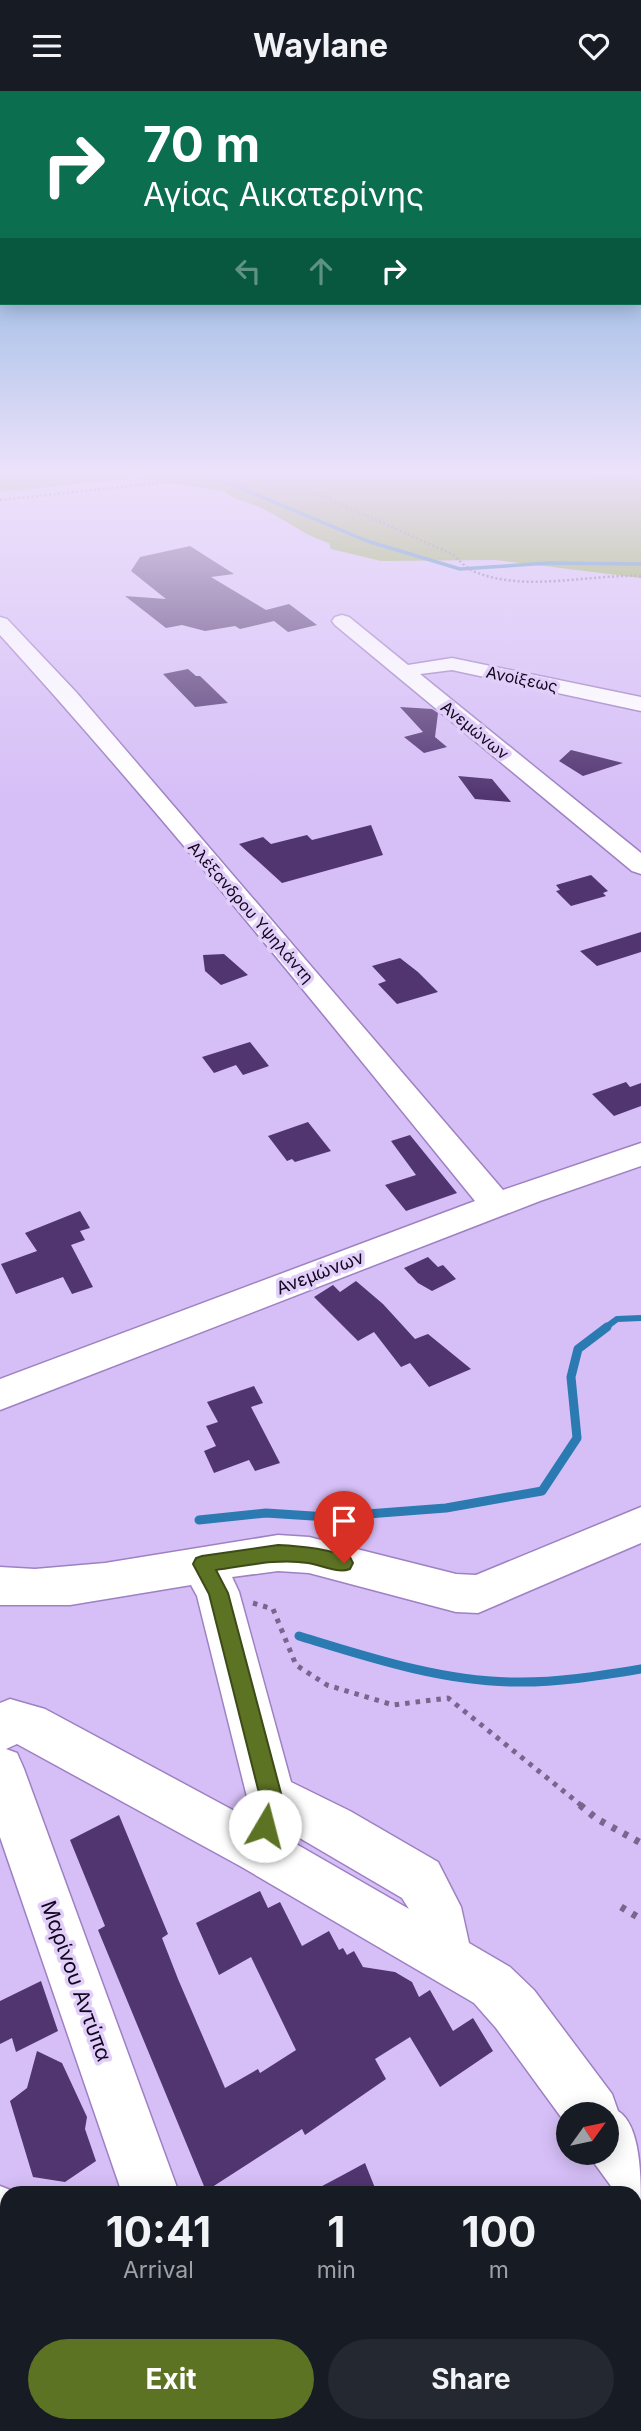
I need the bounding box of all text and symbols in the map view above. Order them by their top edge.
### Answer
text: Waylane [253,26,388,65]
icon: menu [28,27,66,65]
icon: heart [575,27,613,65]
text: 70 m [143,115,260,174]
icon: right [28,119,119,210]
text: Αγίας Αικατερίνης [143,175,424,214]
icon: left [229,252,267,290]
icon: ahead [302,252,340,290]
icon: right [375,252,413,290]
street label: Ανοίξεως [484,662,560,696]
street label: Ανεμώνων [437,696,513,764]
street label: Αλέξανδρου Υψηλάντη [184,837,318,987]
street label: Ανεμώνων [273,1246,367,1299]
pin [314,1491,374,1563]
icon: arrive [325,1502,363,1540]
position arrow [228,1789,302,1863]
street label: Μαρίνου Αντύπα [36,1897,117,2065]
north arrow [556,2102,620,2165]
map controls [556,2102,619,2165]
text: 10:41 [106,2206,211,2257]
text: 1 [327,2206,345,2257]
text: 100 [462,2206,536,2257]
text: Arrival [123,2256,194,2284]
text: min [317,2256,356,2284]
text: m [489,2256,509,2284]
button: Exit [28,2339,314,2419]
button: Share [328,2339,614,2419]

